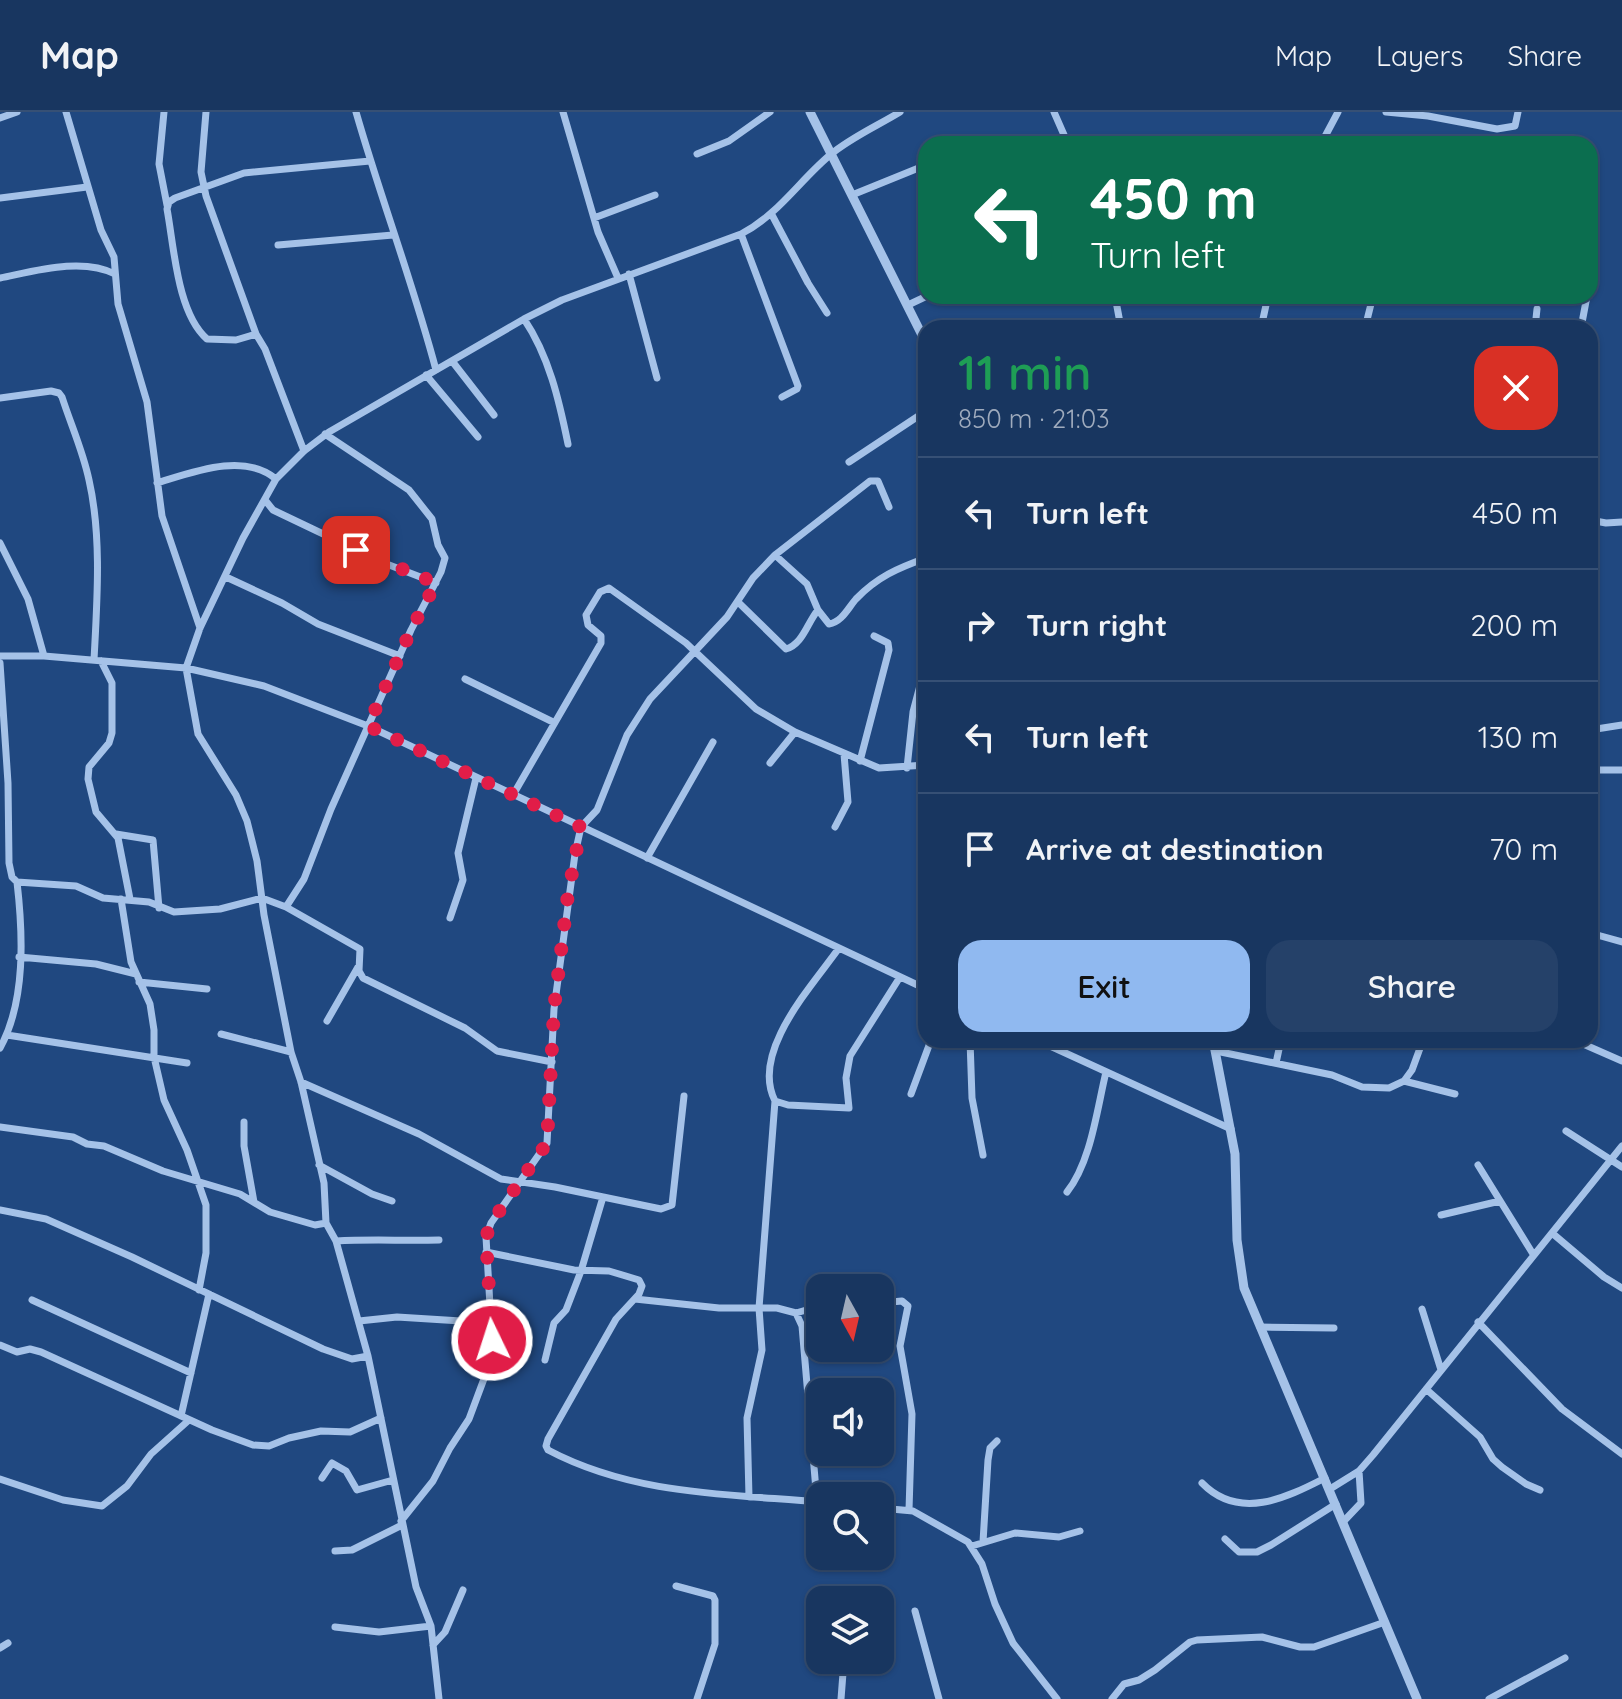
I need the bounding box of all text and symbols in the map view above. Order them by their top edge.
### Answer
text: Map [40,31,119,79]
text: Map [1275,38,1332,73]
text: Layers [1376,38,1463,73]
text: Share [1507,38,1582,73]
text: 450 m [1090,163,1257,233]
icon: left [958,168,1062,272]
text: Turn left [1090,232,1226,277]
text: 11 min [958,342,1092,402]
button: close [1474,346,1558,430]
text: 850 m · 21:03 [958,402,1110,435]
icon: left [958,491,1002,535]
text: Turn left [1026,494,1149,532]
text: 450 m [1472,494,1558,532]
pin [322,516,390,584]
icon: arrive [334,528,378,572]
icon: right [958,603,1002,647]
text: Turn right [1026,606,1167,644]
text: 200 m [1470,606,1558,644]
icon: left [958,715,1002,759]
text: Turn left [1026,718,1149,756]
text: 130 m [1478,718,1558,756]
icon: arrive [958,827,1002,871]
text: Arrive at destination [1026,830,1324,868]
text: 70 m [1489,830,1558,868]
button: Exit [958,940,1250,1032]
button: Share [1266,940,1558,1032]
north arrow [806,1274,894,1362]
map controls [806,1274,894,1674]
position arrow [450,1298,534,1382]
button: sound [806,1378,894,1466]
button: search [806,1482,894,1570]
button: layers [806,1586,894,1674]

